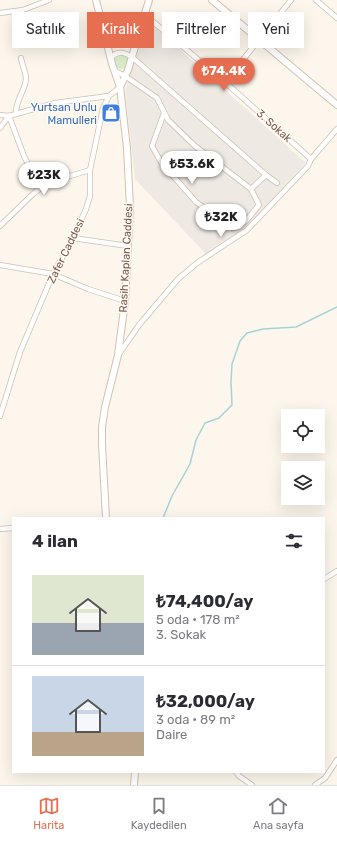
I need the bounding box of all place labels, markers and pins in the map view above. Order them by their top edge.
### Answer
pin: ₺74.4K [191,58,257,92]
place label: Yurtsan Unlu Mamulleri [31,101,97,127]
shop icon: Yurtsan Unlu Mamulleri [100,102,122,124]
pin: ₺53.6K [159,151,225,185]
pin: ₺23K [20,162,68,196]
pin: ₺32K [197,204,245,238]

